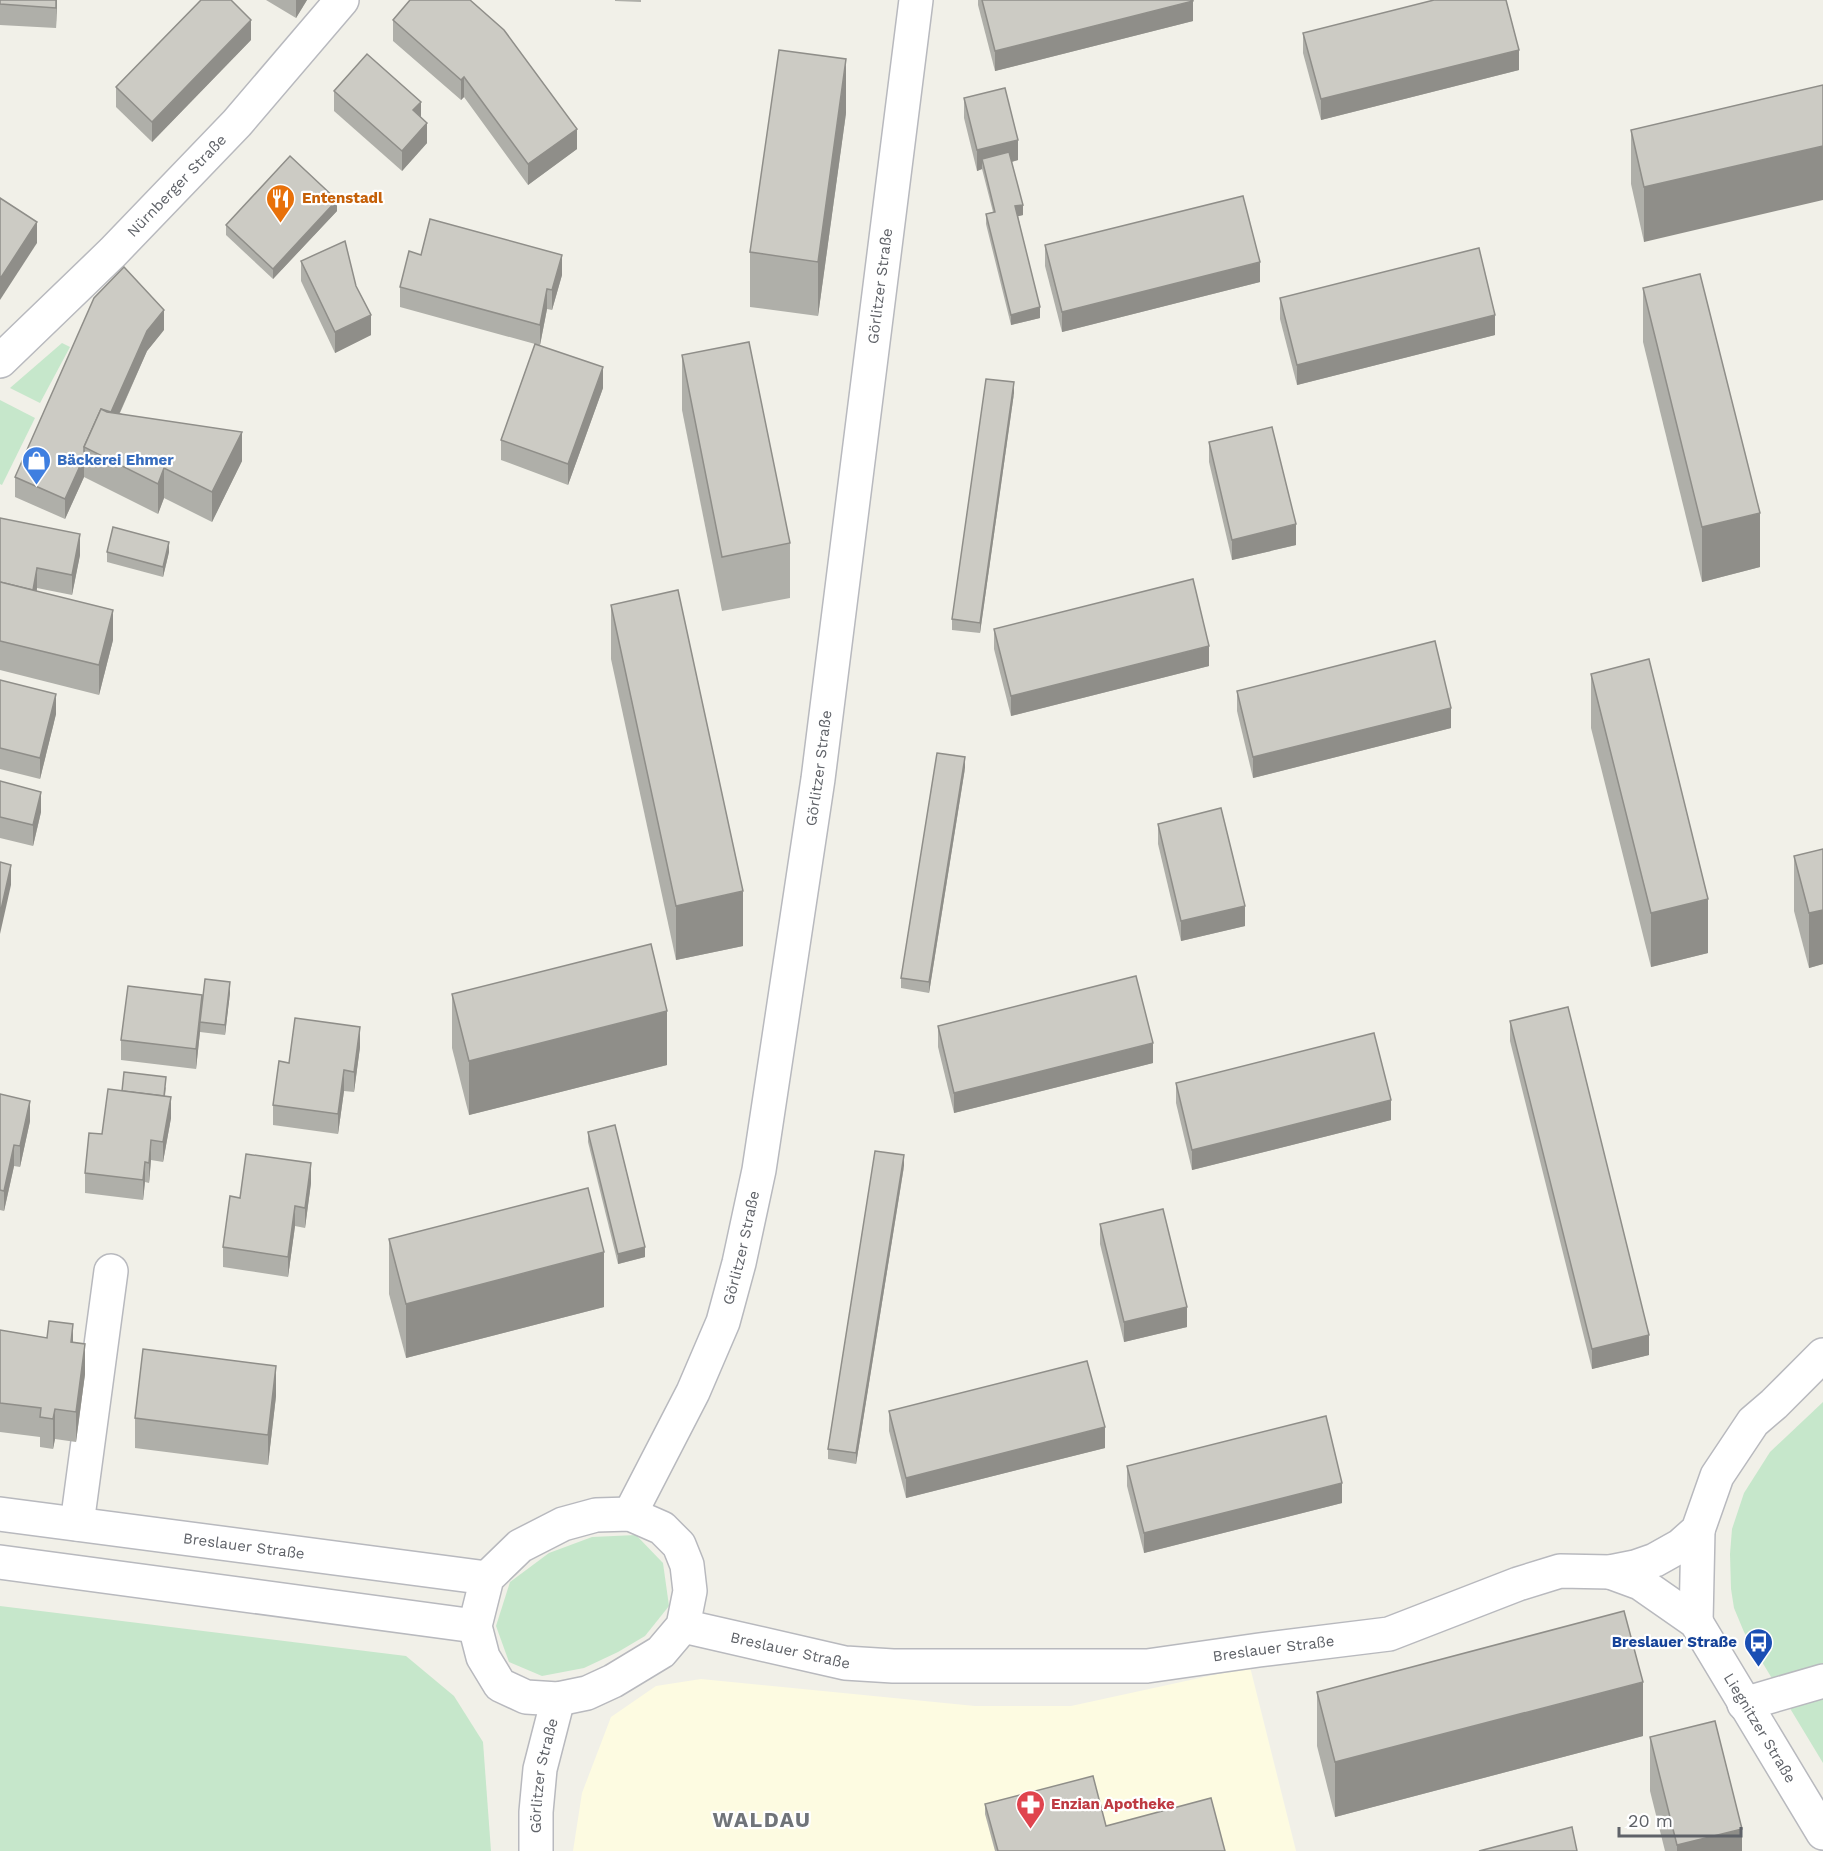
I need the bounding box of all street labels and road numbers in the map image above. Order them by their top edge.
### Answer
street label: Nürnberger Straße [123,131,230,241]
street label: Görlitzer Straße [864,227,896,345]
street label: Görlitzer Straße [802,709,836,827]
street label: Görlitzer Straße [719,1189,763,1307]
street label: Breslauer Straße [182,1529,306,1563]
street label: Breslauer Straße [729,1628,851,1672]
street label: Breslauer Straße [1212,1632,1335,1666]
street label: Liegnitzer Straße [1720,1670,1800,1786]
street label: Görlitzer Straße [527,1716,562,1833]

